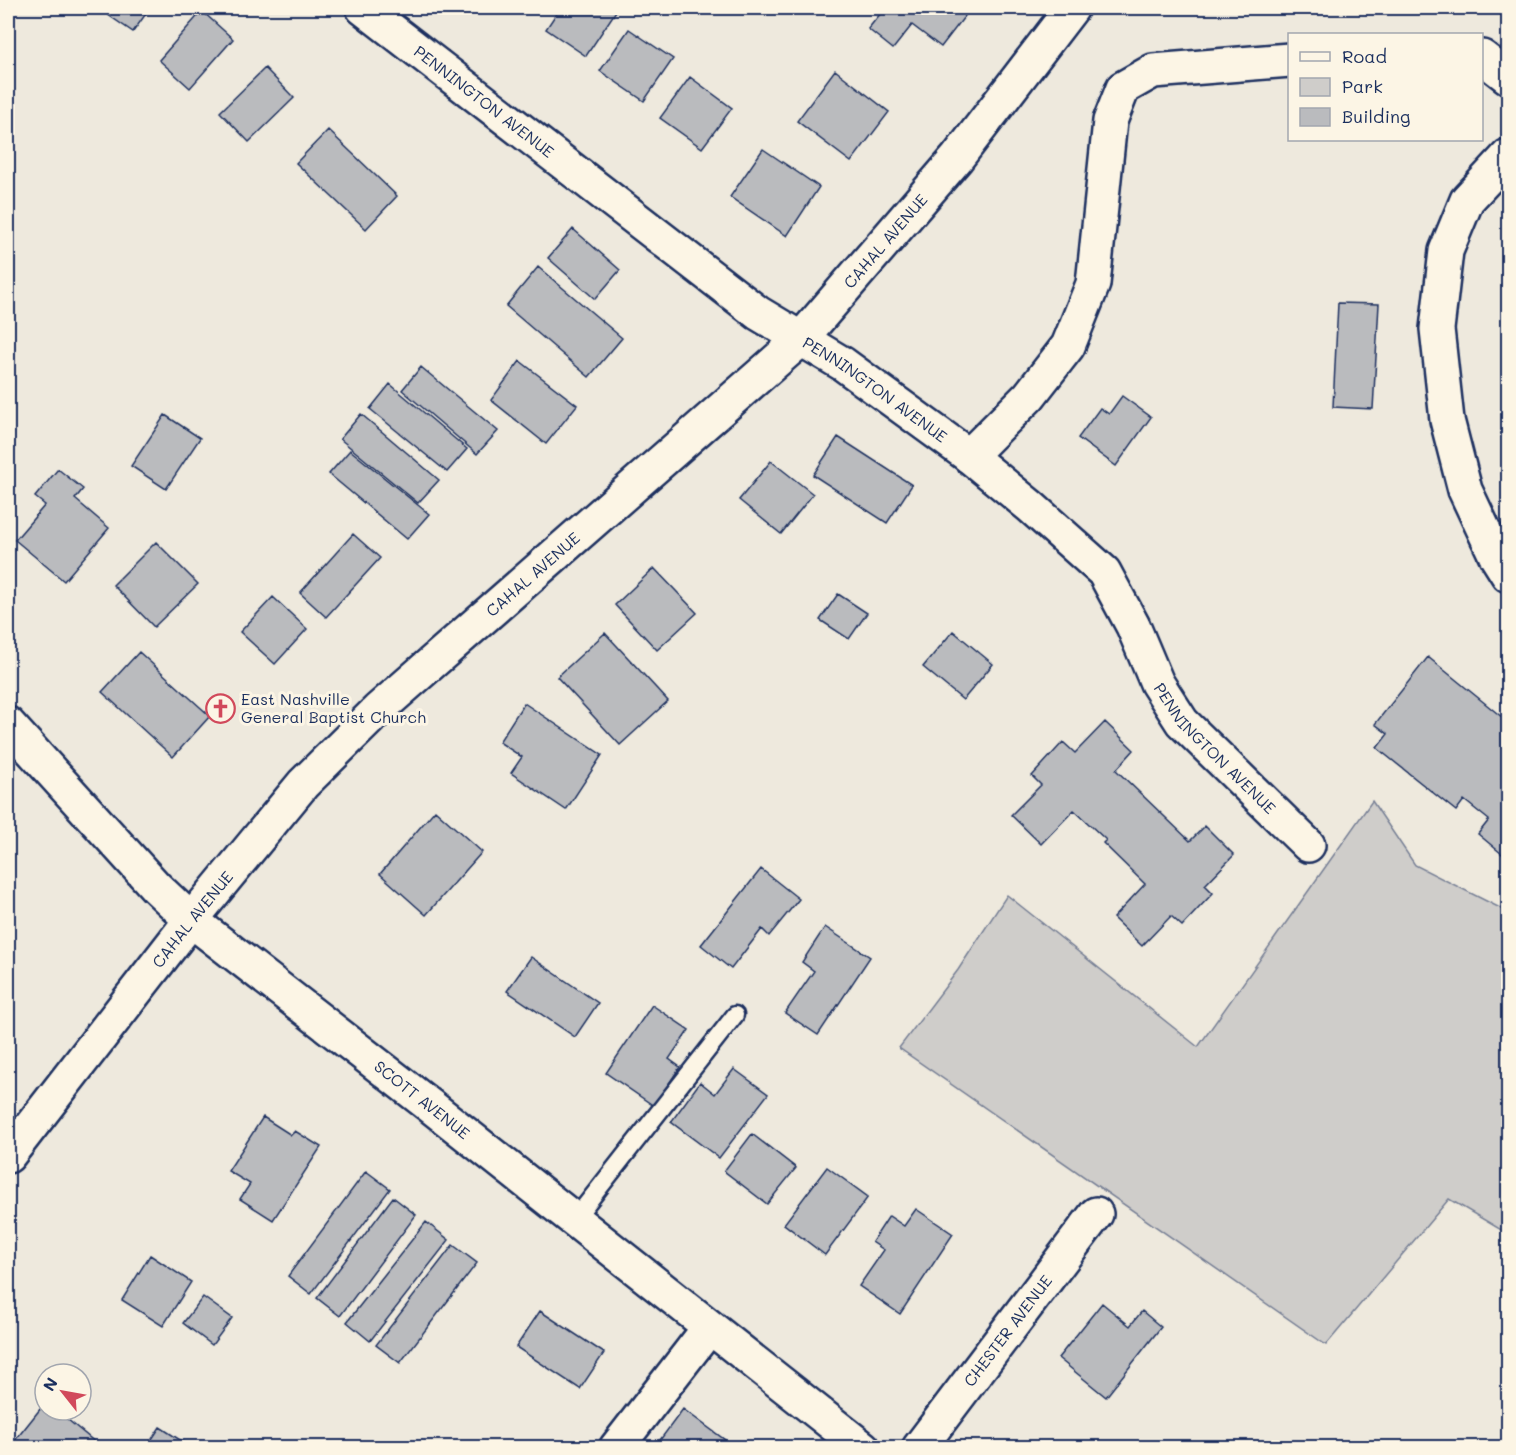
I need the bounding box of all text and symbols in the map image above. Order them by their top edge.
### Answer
legend [1288,33,1483,141]
street label: PENNINGTON AVENUE [410,40,559,162]
text: Road [1342,44,1387,68]
text: Park [1342,74,1383,98]
text: Building [1342,104,1410,128]
street label: CAHAL AVENUE [838,189,932,292]
street label: PENNINGTON AVENUE [799,331,952,447]
street label: CAHAL AVENUE [481,527,584,621]
street label: PENNINGTON AVENUE [1150,679,1281,818]
place label: East Nashville General Baptist Church [241,688,426,727]
church icon: East Nashville General Baptist Church [204,692,236,724]
street label: CAHAL AVENUE [147,866,237,972]
street label: SCOTT AVENUE [370,1055,475,1143]
street label: CHESTER AVENUE [958,1271,1056,1390]
north arrow [33,1362,93,1422]
text: N [38,1373,62,1395]

